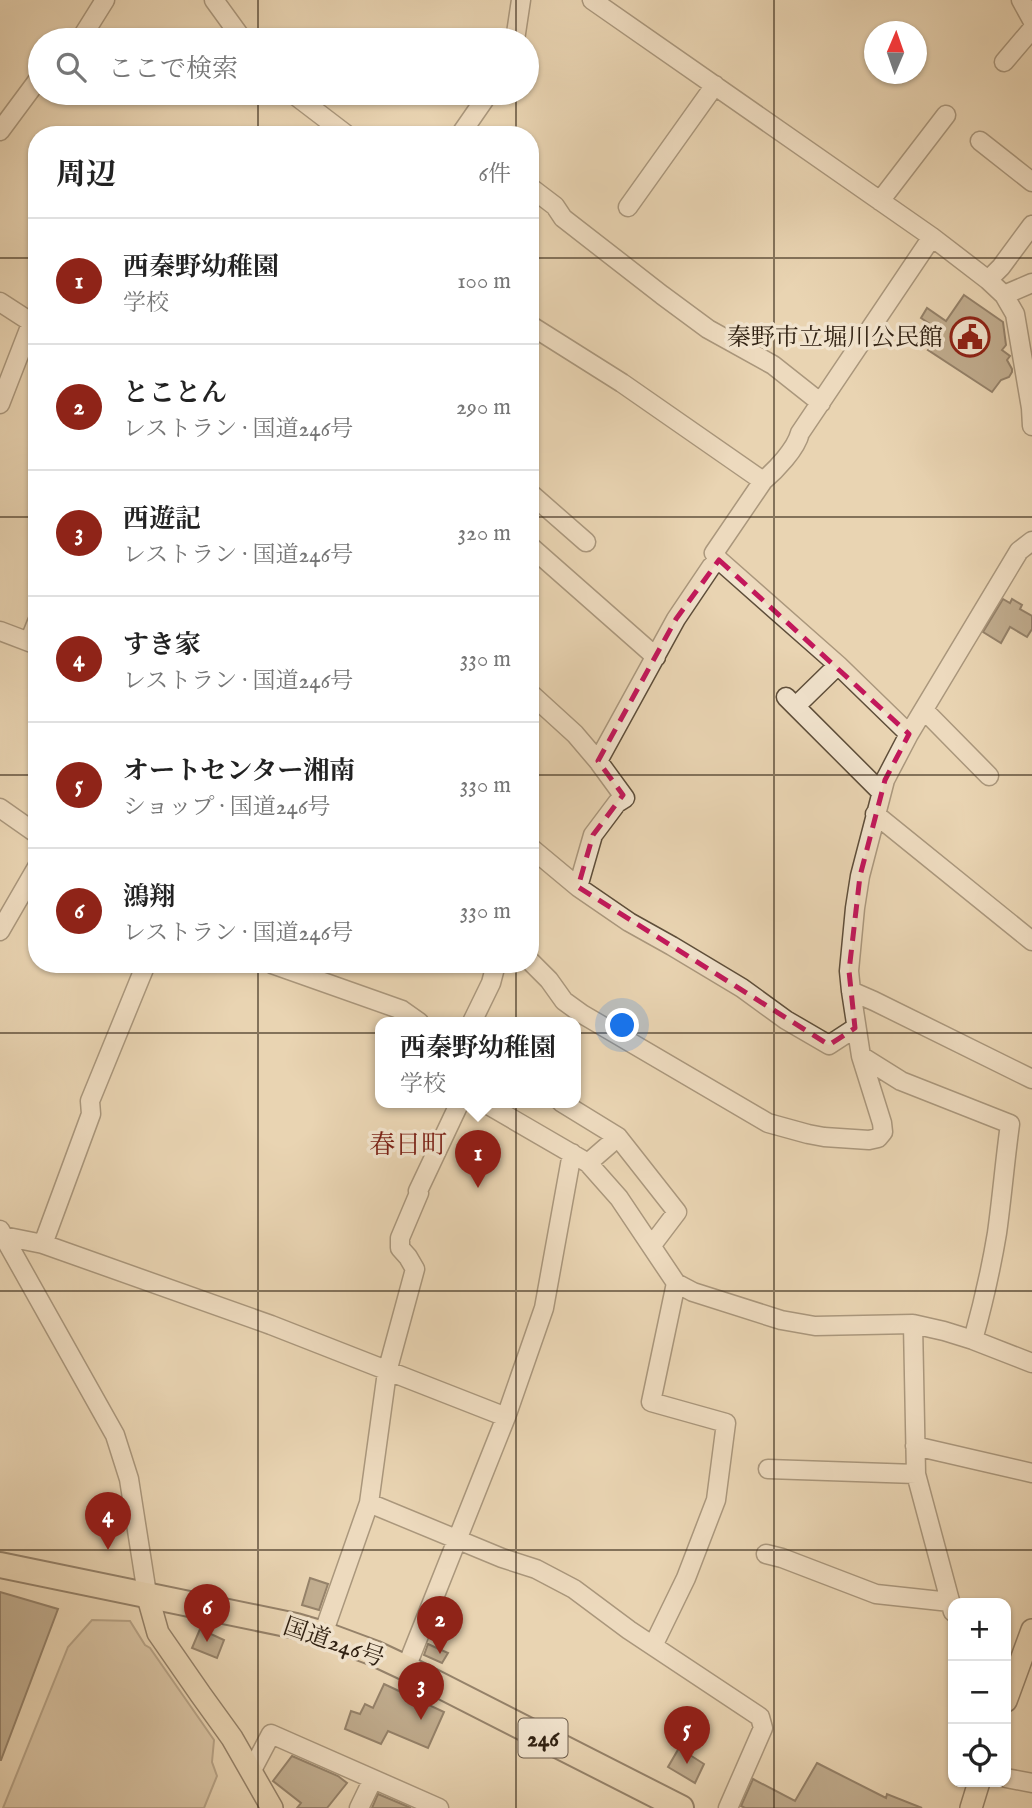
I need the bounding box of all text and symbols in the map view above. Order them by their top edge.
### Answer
north arrow [864,21,927,84]
search box [28,28,539,105]
icon: search [52,48,90,86]
text: ここで検索 [108,53,238,86]
text: 周辺 [56,157,116,195]
text: 6件 [478,160,511,189]
text: 西秦野幼稚園 [123,251,279,284]
text: 1 [75,267,83,296]
text: 100 m [457,267,511,296]
text: 学校 [123,289,169,318]
public building icon: 秦野市立堀川公民館 [949,316,991,358]
place label: 秦野市立堀川公民館 [727,323,943,354]
text: とことん [123,377,227,410]
text: 2 [74,393,84,422]
text: 290 m [456,393,511,422]
text: レストラン · 国道246号 [123,415,353,444]
text: 西遊記 [123,503,201,536]
text: 3 [75,519,83,548]
text: 320 m [458,519,511,548]
text: レストラン · 国道246号 [123,541,353,570]
text: すき家 [123,629,201,662]
text: 4 [73,645,85,674]
text: 330 m [460,645,511,674]
text: レストラン · 国道246号 [123,667,353,696]
text: オートセンター湘南 [123,755,355,788]
text: 5 [75,771,83,800]
text: 330 m [460,771,511,800]
text: ショップ · 国道246号 [123,793,330,822]
text: 鴻翔 [123,881,175,914]
text: 6 [74,897,84,926]
text: 330 m [460,897,511,926]
text: レストラン · 国道246号 [123,919,353,948]
your location [605,1008,639,1042]
popup [375,1017,581,1108]
text: 西秦野幼稚園 [400,1032,556,1065]
text: 学校 [400,1070,446,1099]
district label: 春日町 [369,1129,447,1162]
pin: 1 [455,1130,501,1188]
pin: 4 [85,1492,131,1550]
pin: 6 [184,1584,230,1642]
pin: 2 [417,1596,463,1654]
map controls [948,1598,1011,1787]
button: + [948,1598,1011,1661]
street label: 国道246号 [279,1612,388,1675]
button: − [948,1661,1011,1724]
pin: 3 [398,1662,444,1720]
pin: 5 [664,1706,710,1764]
road number: 246 [518,1718,568,1758]
button: locate [948,1724,1011,1787]

